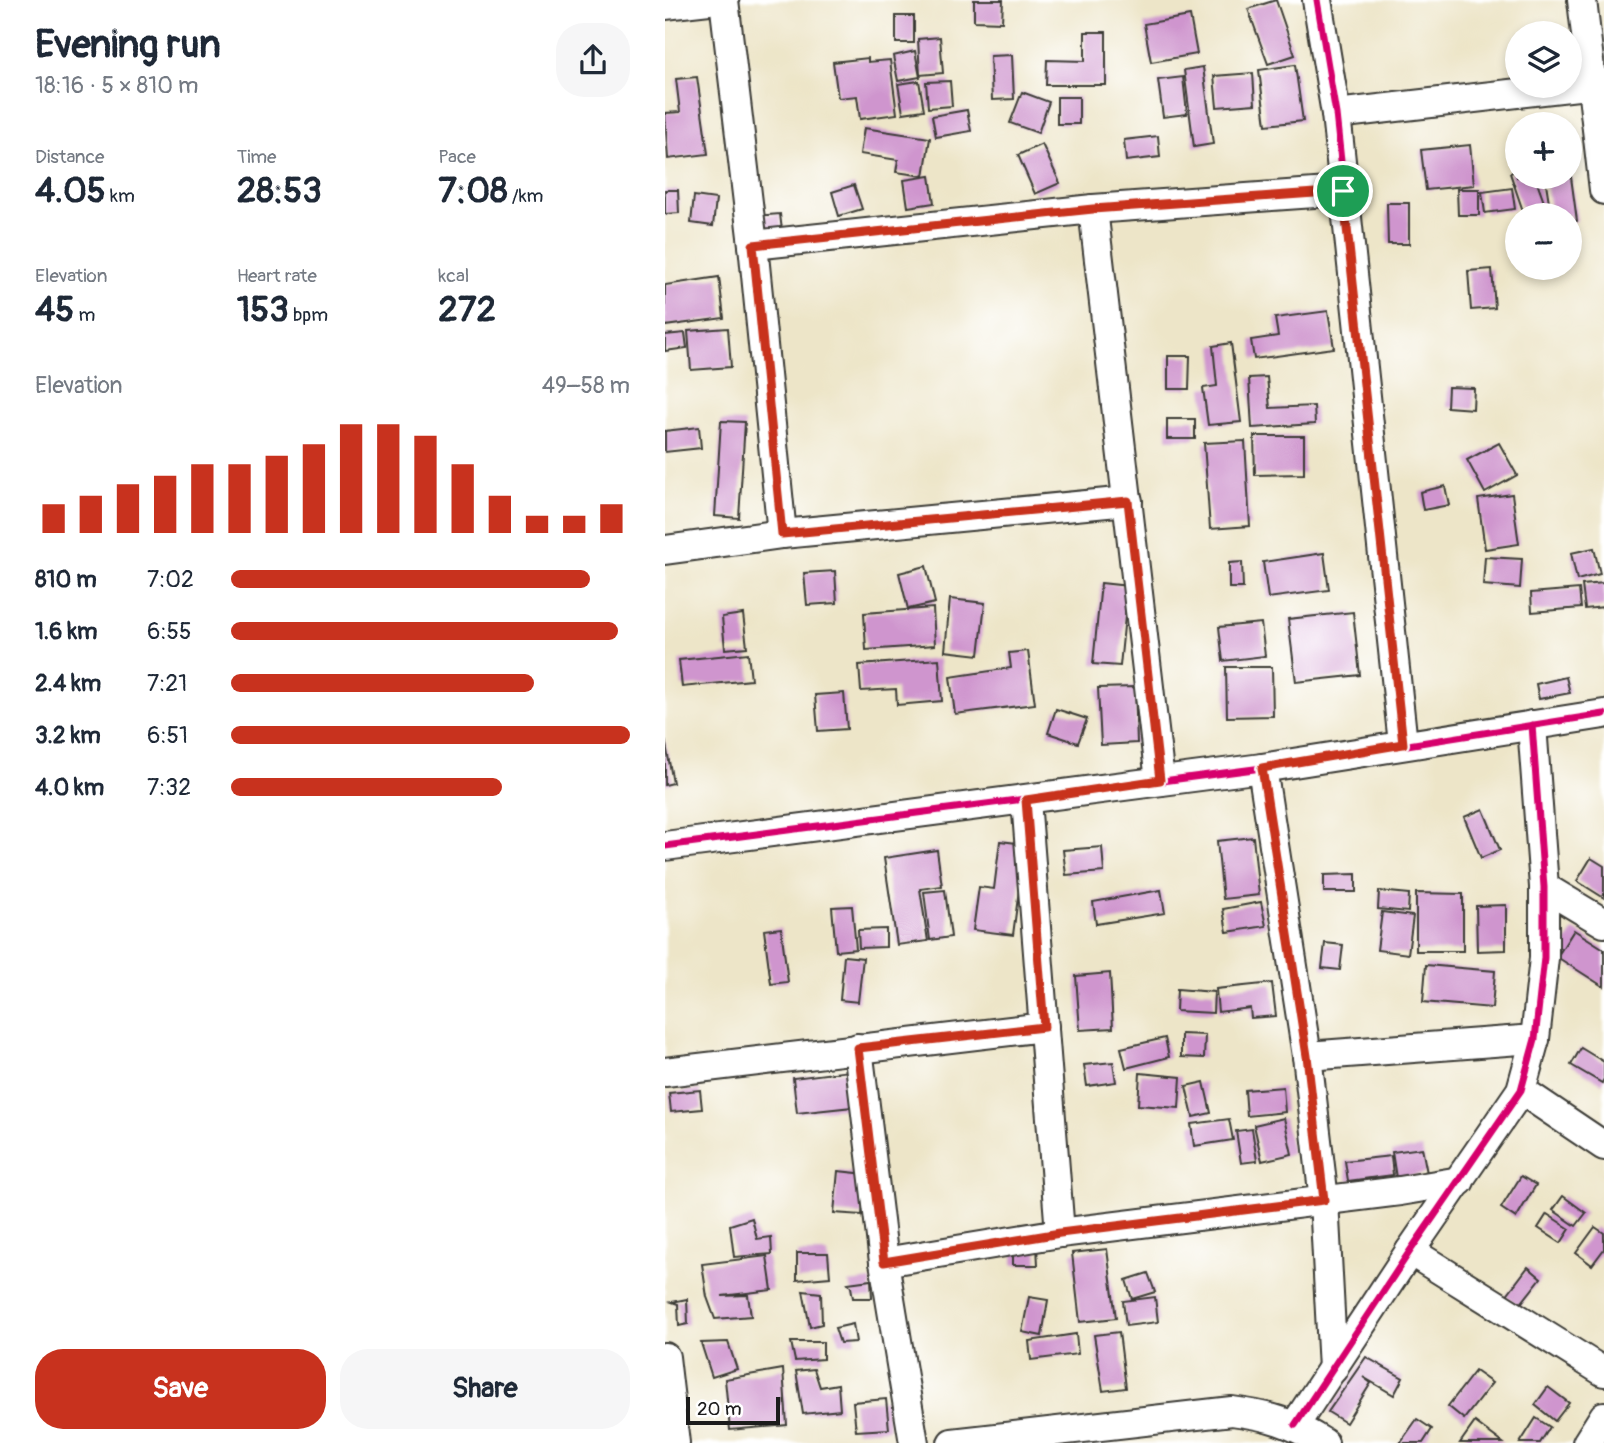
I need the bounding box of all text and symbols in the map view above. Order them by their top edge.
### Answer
text: Evening run [35,21,221,69]
map controls [1505,21,1582,280]
button: layers [1505,21,1582,98]
button: share [556,23,630,97]
text: 18:16 · 5 × 810 m [35,71,198,100]
button: + [1505,112,1582,189]
text: Distance [35,145,104,169]
text: Time [237,145,276,169]
text: Pace [438,145,476,169]
pin [1313,161,1373,221]
text: 4.05 [35,169,106,213]
text: 28:53 [237,169,322,213]
text: 7:08 [438,169,508,213]
icon: arrive [1324,172,1362,210]
text: km [106,184,135,208]
text: /km [508,184,543,208]
button: − [1505,203,1582,280]
text: Elevation [35,264,107,288]
text: Heart rate [237,264,317,288]
text: kcal [438,264,469,288]
text: 45 [35,288,74,332]
text: 153 [237,288,289,332]
text: 272 [438,288,496,332]
text: m [74,303,95,327]
text: bpm [289,303,328,327]
text: Elevation [35,371,123,400]
text: 49–58 m [542,371,630,400]
text: 810 m [35,565,97,594]
text: 7:02 [147,565,194,594]
text: 1.6 km [35,617,97,646]
text: 6:55 [147,617,191,646]
text: 2.4 km [35,669,101,698]
text: 7:21 [147,669,187,698]
text: 3.2 km [35,721,101,750]
text: 6:51 [147,721,188,750]
text: 4.0 km [35,773,104,802]
text: 7:32 [147,773,191,802]
button: Save [35,1349,326,1429]
button: Share [340,1349,630,1429]
scale bar [686,1394,781,1426]
text: 20 m [697,1397,742,1421]

